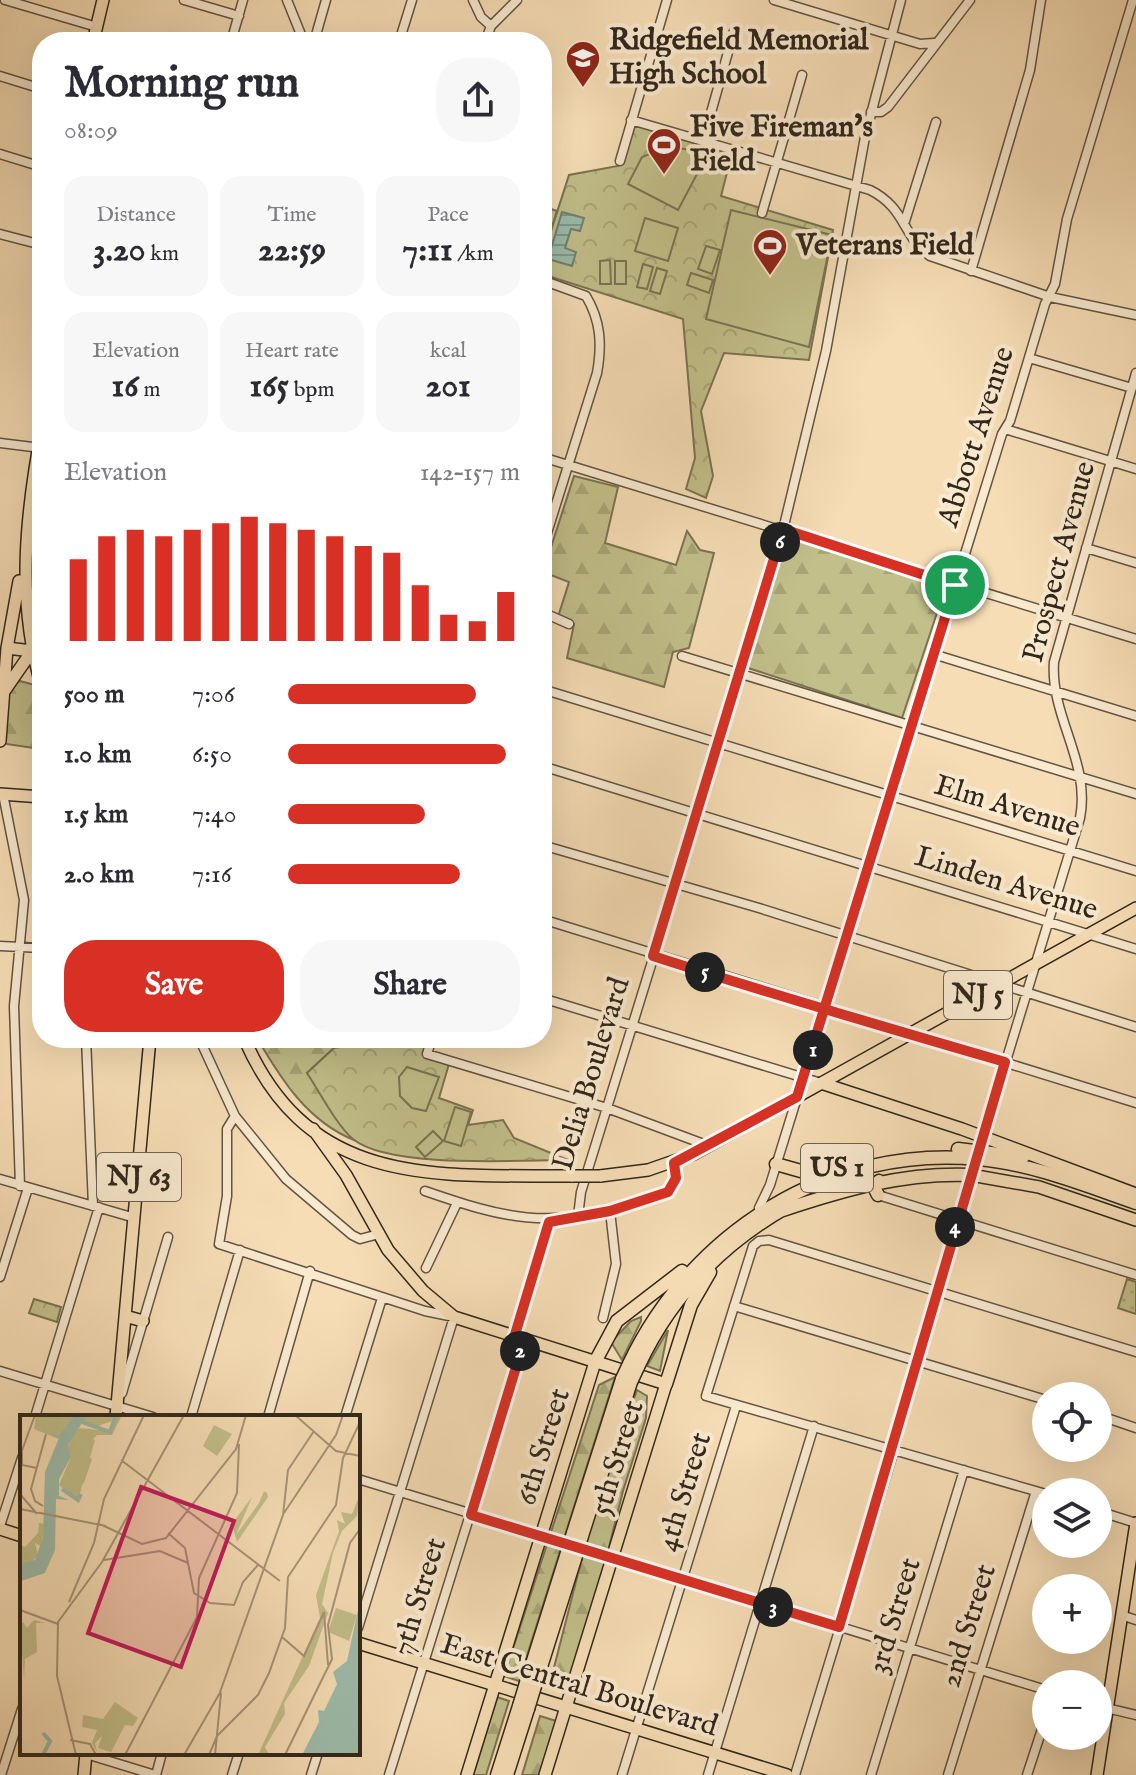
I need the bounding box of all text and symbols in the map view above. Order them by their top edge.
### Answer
place label: Ridgefield Memorial High School [609,22,869,94]
school or university icon: Ridgefield Memorial High School [564,39,602,89]
text: Morning run [64,56,299,112]
button: share [436,58,520,142]
place label: Five Fireman's Field [690,109,873,181]
text: 08:09 [64,114,118,147]
sports icon: Five Fireman's Field [645,126,683,176]
text: Distance [96,201,176,229]
text: Time [268,201,316,229]
text: Pace [427,201,469,229]
sports icon: Veterans Field [751,227,789,277]
place label: Veterans Field [795,227,975,265]
text: 3.20 [93,229,146,272]
text: 22:59 [258,229,326,272]
text: 7:11 [402,229,453,272]
text: km [146,240,179,268]
text: /km [453,240,494,268]
text: Elevation [92,337,180,365]
text: Heart rate [245,337,339,365]
text: kcal [430,337,466,365]
street label: Abbott Avenue [930,342,1024,533]
text: 16 [112,365,139,408]
text: 165 [250,365,289,408]
text: 201 [425,365,471,408]
text: m [139,376,160,404]
text: bpm [289,376,334,404]
text: Elevation [64,456,167,489]
text: 142–157 m [420,456,520,489]
street label: Prospect Avenue [1015,457,1105,667]
pin: 6 [760,522,800,562]
text: 6 [775,528,785,556]
pin [921,551,989,619]
icon: arrive [933,563,977,607]
text: 500 m [64,678,125,711]
text: 7:06 [192,678,235,711]
text: 1.0 km [64,738,132,771]
text: 6:50 [192,738,232,771]
street label: Elm Avenue [930,767,1084,847]
text: 1.5 km [64,798,128,831]
text: 7:40 [192,798,237,831]
street label: Linden Avenue [910,838,1102,930]
text: 2.0 km [64,858,134,891]
text: 7:16 [192,858,232,891]
button: Save [64,940,284,1032]
button: Share [300,940,520,1032]
pin: 5 [685,952,725,992]
text: 5 [701,958,709,986]
road number: NJ 5 [944,971,1012,1019]
street label: Delia Boulevard [545,972,640,1175]
pin: 1 [793,1030,833,1070]
text: 1 [809,1036,817,1064]
road number: US 1 [801,1144,873,1192]
road number: NJ 63 [97,1153,181,1201]
pin: 4 [935,1207,975,1247]
text: 4 [950,1213,960,1241]
pin: 2 [500,1331,540,1371]
text: 2 [515,1337,525,1365]
map controls [1032,1382,1112,1750]
button: locate [1032,1382,1112,1462]
street label: 6th Street [508,1384,580,1510]
street label: 5th Street [583,1396,653,1520]
inset map [20,1415,360,1755]
street label: 4th Street [649,1428,721,1556]
button: layers [1032,1478,1112,1558]
street label: 7th Street [384,1533,456,1661]
street label: 3rd Street [859,1553,931,1679]
street label: 2nd Street [932,1560,1006,1692]
button: + [1032,1574,1112,1654]
pin: 3 [753,1587,793,1627]
text: 3 [769,1593,777,1621]
street label: East Central Boulevard [436,1626,723,1747]
button: − [1032,1670,1112,1750]

